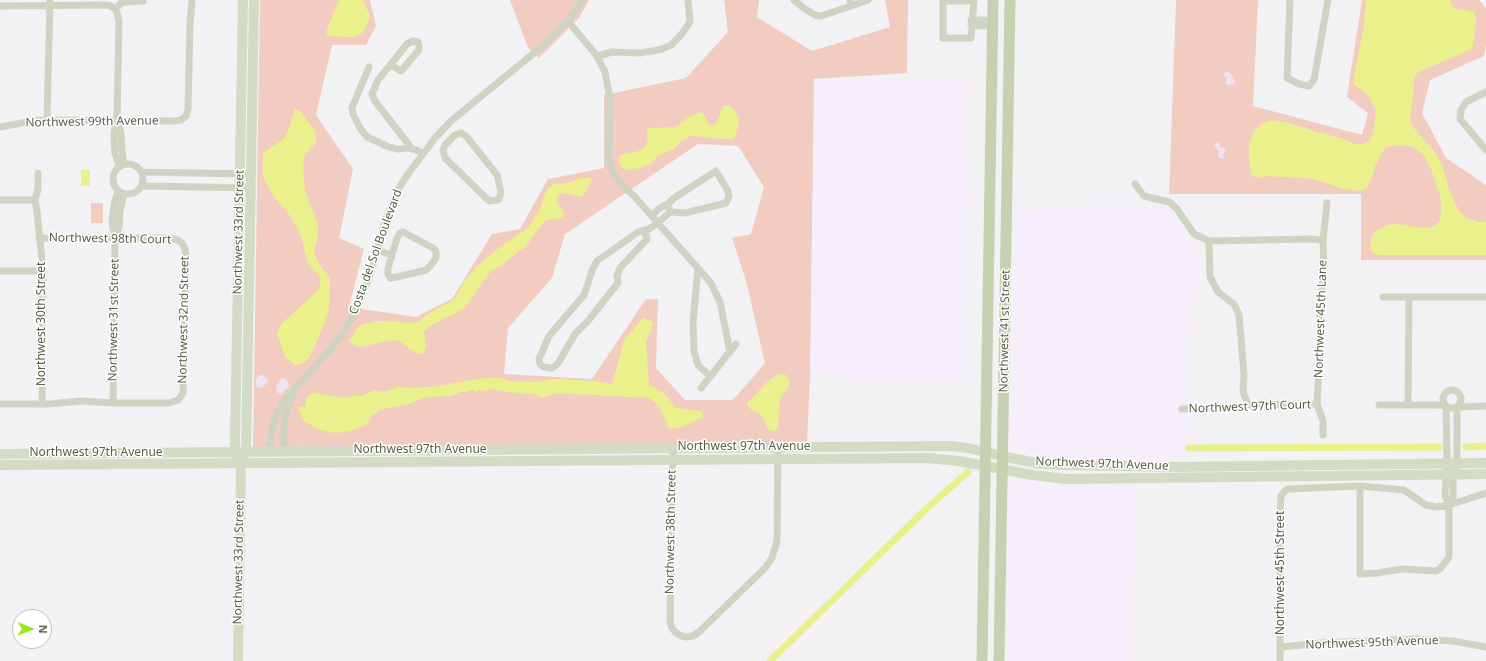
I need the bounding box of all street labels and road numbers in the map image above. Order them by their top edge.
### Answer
street label: Northwest 99th Avenue [25,114,159,130]
street label: Northwest 33rd Street [231,169,247,295]
street label: Costa del Sol Boulevard [347,187,405,317]
street label: Northwest 98th Court [49,231,171,247]
street label: Northwest 32nd Street [176,256,192,384]
street label: Northwest 31st Street [106,258,122,382]
street label: Northwest 45th Lane [1312,260,1330,378]
street label: Northwest 30th Street [35,262,49,386]
street label: Northwest 41st Street [997,269,1013,393]
street label: Northwest 97th Court [1188,398,1312,416]
street label: Northwest 97th Avenue [677,440,811,454]
street label: Northwest 97th Avenue [353,443,487,457]
street label: Northwest 97th Avenue [29,446,163,460]
street label: Northwest 97th Avenue [1035,454,1169,474]
street label: Northwest 38th Street [663,470,679,594]
street label: Northwest 33rd Street [231,499,247,625]
street label: Northwest 45th Street [1274,511,1288,635]
street label: Northwest 95th Avenue [1305,633,1439,653]

